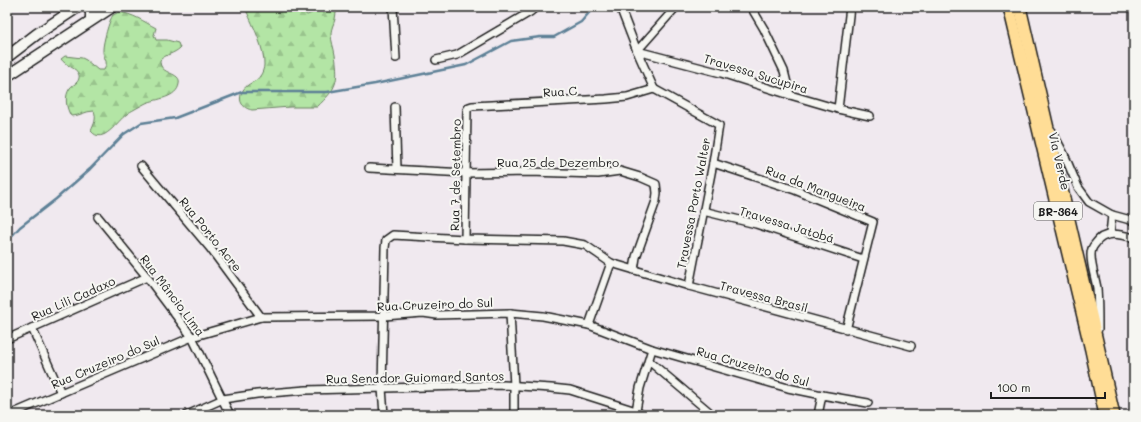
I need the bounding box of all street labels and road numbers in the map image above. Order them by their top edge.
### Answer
street label: Travessa Sucupira [702,49,810,97]
street label: Rua C [543,82,578,100]
street label: Rua 7 de Setembro [446,119,464,231]
street label: Via Verde [1046,130,1074,192]
street label: Travessa Porto Walter [672,136,714,270]
street label: Rua 25 de Dezembro [497,154,619,170]
street label: Rua da Mangueira [764,161,868,215]
street label: Rua Porto Acre [176,194,246,274]
street label: Travessa Jatobá [738,202,836,246]
road number: BR-364 [1034,202,1082,220]
street label: Rua Mâncio Lima [137,251,209,339]
street label: Rua Lili Cadaxo [28,272,118,324]
street label: Travessa Brasil [718,277,810,315]
street label: Rua Cruzeiro do Sul [377,294,493,314]
street label: Rua Cruzeiro do Sul [48,332,162,392]
street label: Rua Cruzeiro do Sul [695,342,811,390]
street label: Rua Senador Guiomard Santos [326,367,504,387]

